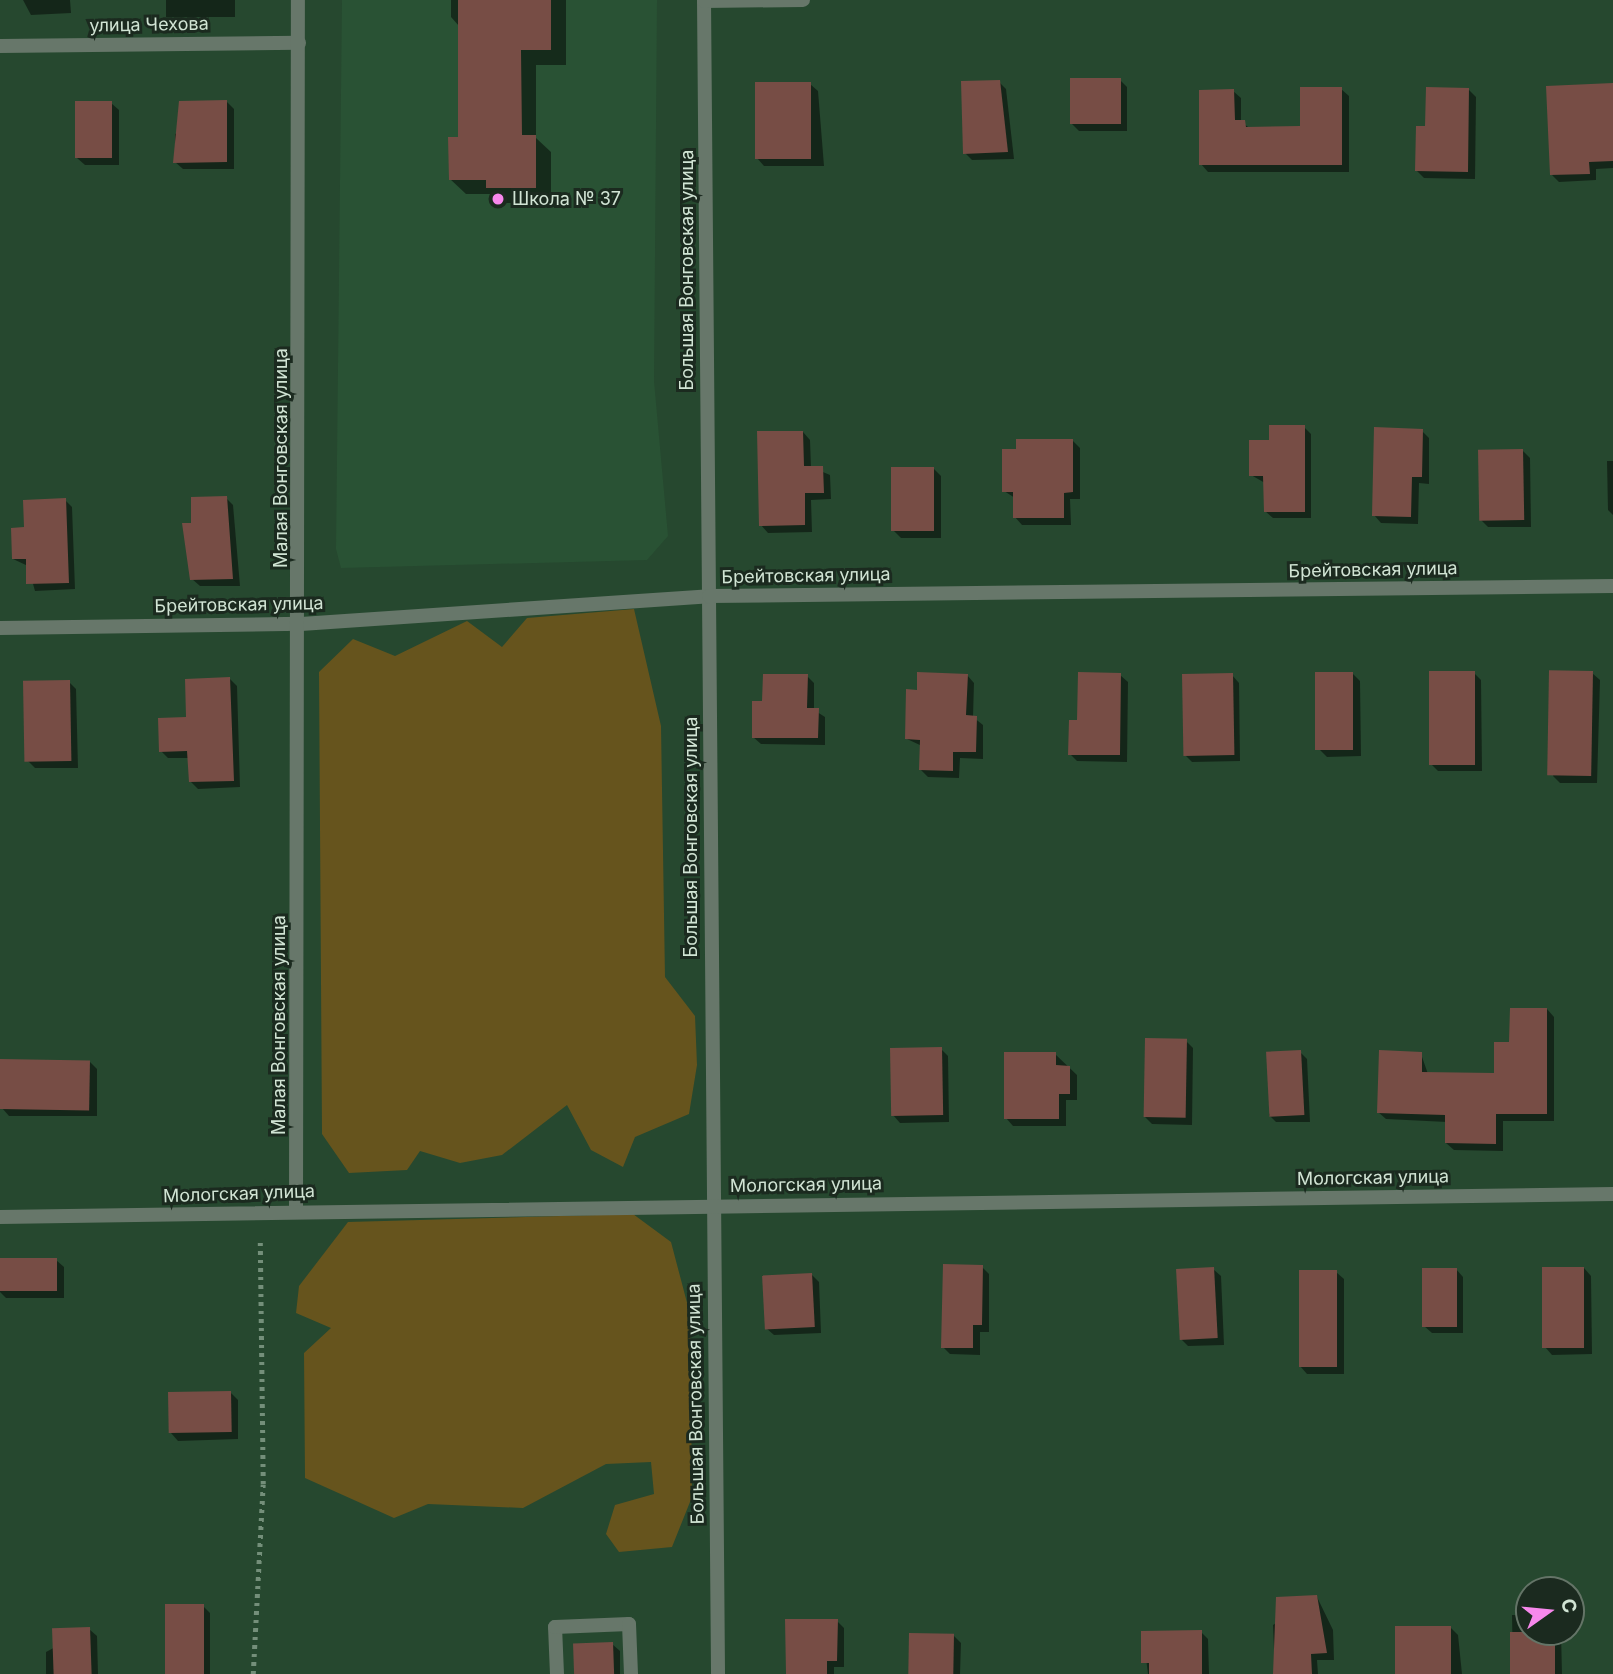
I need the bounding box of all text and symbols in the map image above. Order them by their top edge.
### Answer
street label: улица Чехова [89,13,209,37]
street label: Большая Вонговская улица [676,150,698,390]
place label: Школа № 37 [512,188,621,210]
marker: Школа № 37 [490,191,506,207]
street label: Малая Вонговская улица [270,348,292,568]
street label: Брейтовская улица [1288,558,1458,582]
street label: Брейтовская улица [721,564,891,588]
street label: Брейтовская улица [154,593,324,617]
street label: Большая Вонговская улица [680,717,702,957]
street label: Малая Вонговская улица [268,915,290,1135]
street label: Мологская улица [1297,1166,1449,1190]
street label: Мологская улица [730,1173,882,1197]
street label: Мологская улица [163,1181,315,1207]
street label: Большая Вонговская улица [683,1283,709,1525]
north arrow [1515,1576,1585,1646]
text: С [1556,1596,1582,1616]

